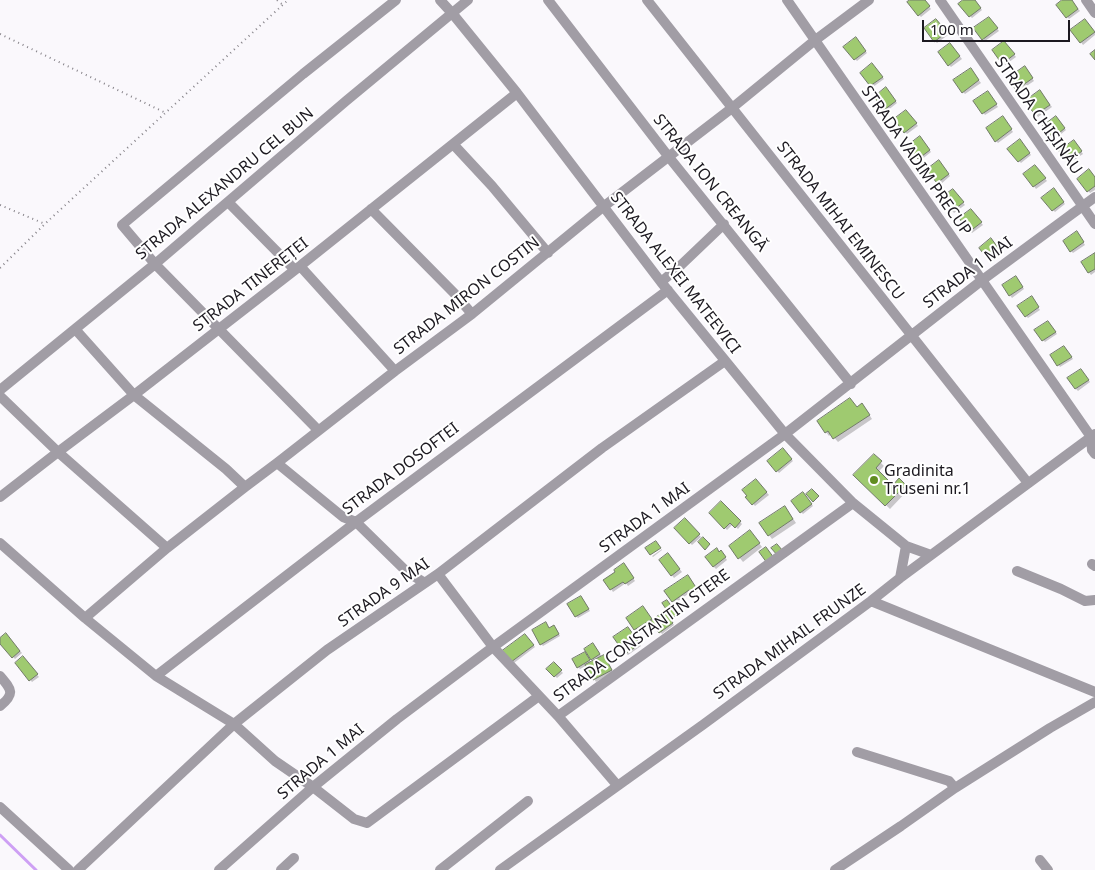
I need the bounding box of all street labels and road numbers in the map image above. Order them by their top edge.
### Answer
street label: STRADA CHIȘINĂU [990,53,1086,179]
street label: STRADA VADIM PRECUP [857,82,975,240]
street label: STRADA ALEXANDRU CEL BUN [132,104,318,264]
street label: STRADA ION CREANGĂ [649,110,771,256]
street label: STRADA MIHAI EMINESCU [772,138,908,304]
street label: STRADA ALEXEI MATEEVICI [606,188,744,358]
street label: STRADA MIRON COSTIN [390,233,544,359]
street label: STRADA 1 MAI [919,233,1017,313]
street label: STRADA TINEREȚEI [190,234,312,336]
street label: STRADA DOSOFTEI [339,419,463,519]
street label: STRADA 1 MAI [596,479,694,557]
street label: STRADA 9 MAI [335,554,433,632]
street label: STRADA CONSTANTIN STERE [550,566,734,706]
street label: STRADA MIHAIL FRUNZE [710,580,870,704]
street label: STRADA 1 MAI [274,720,368,804]

